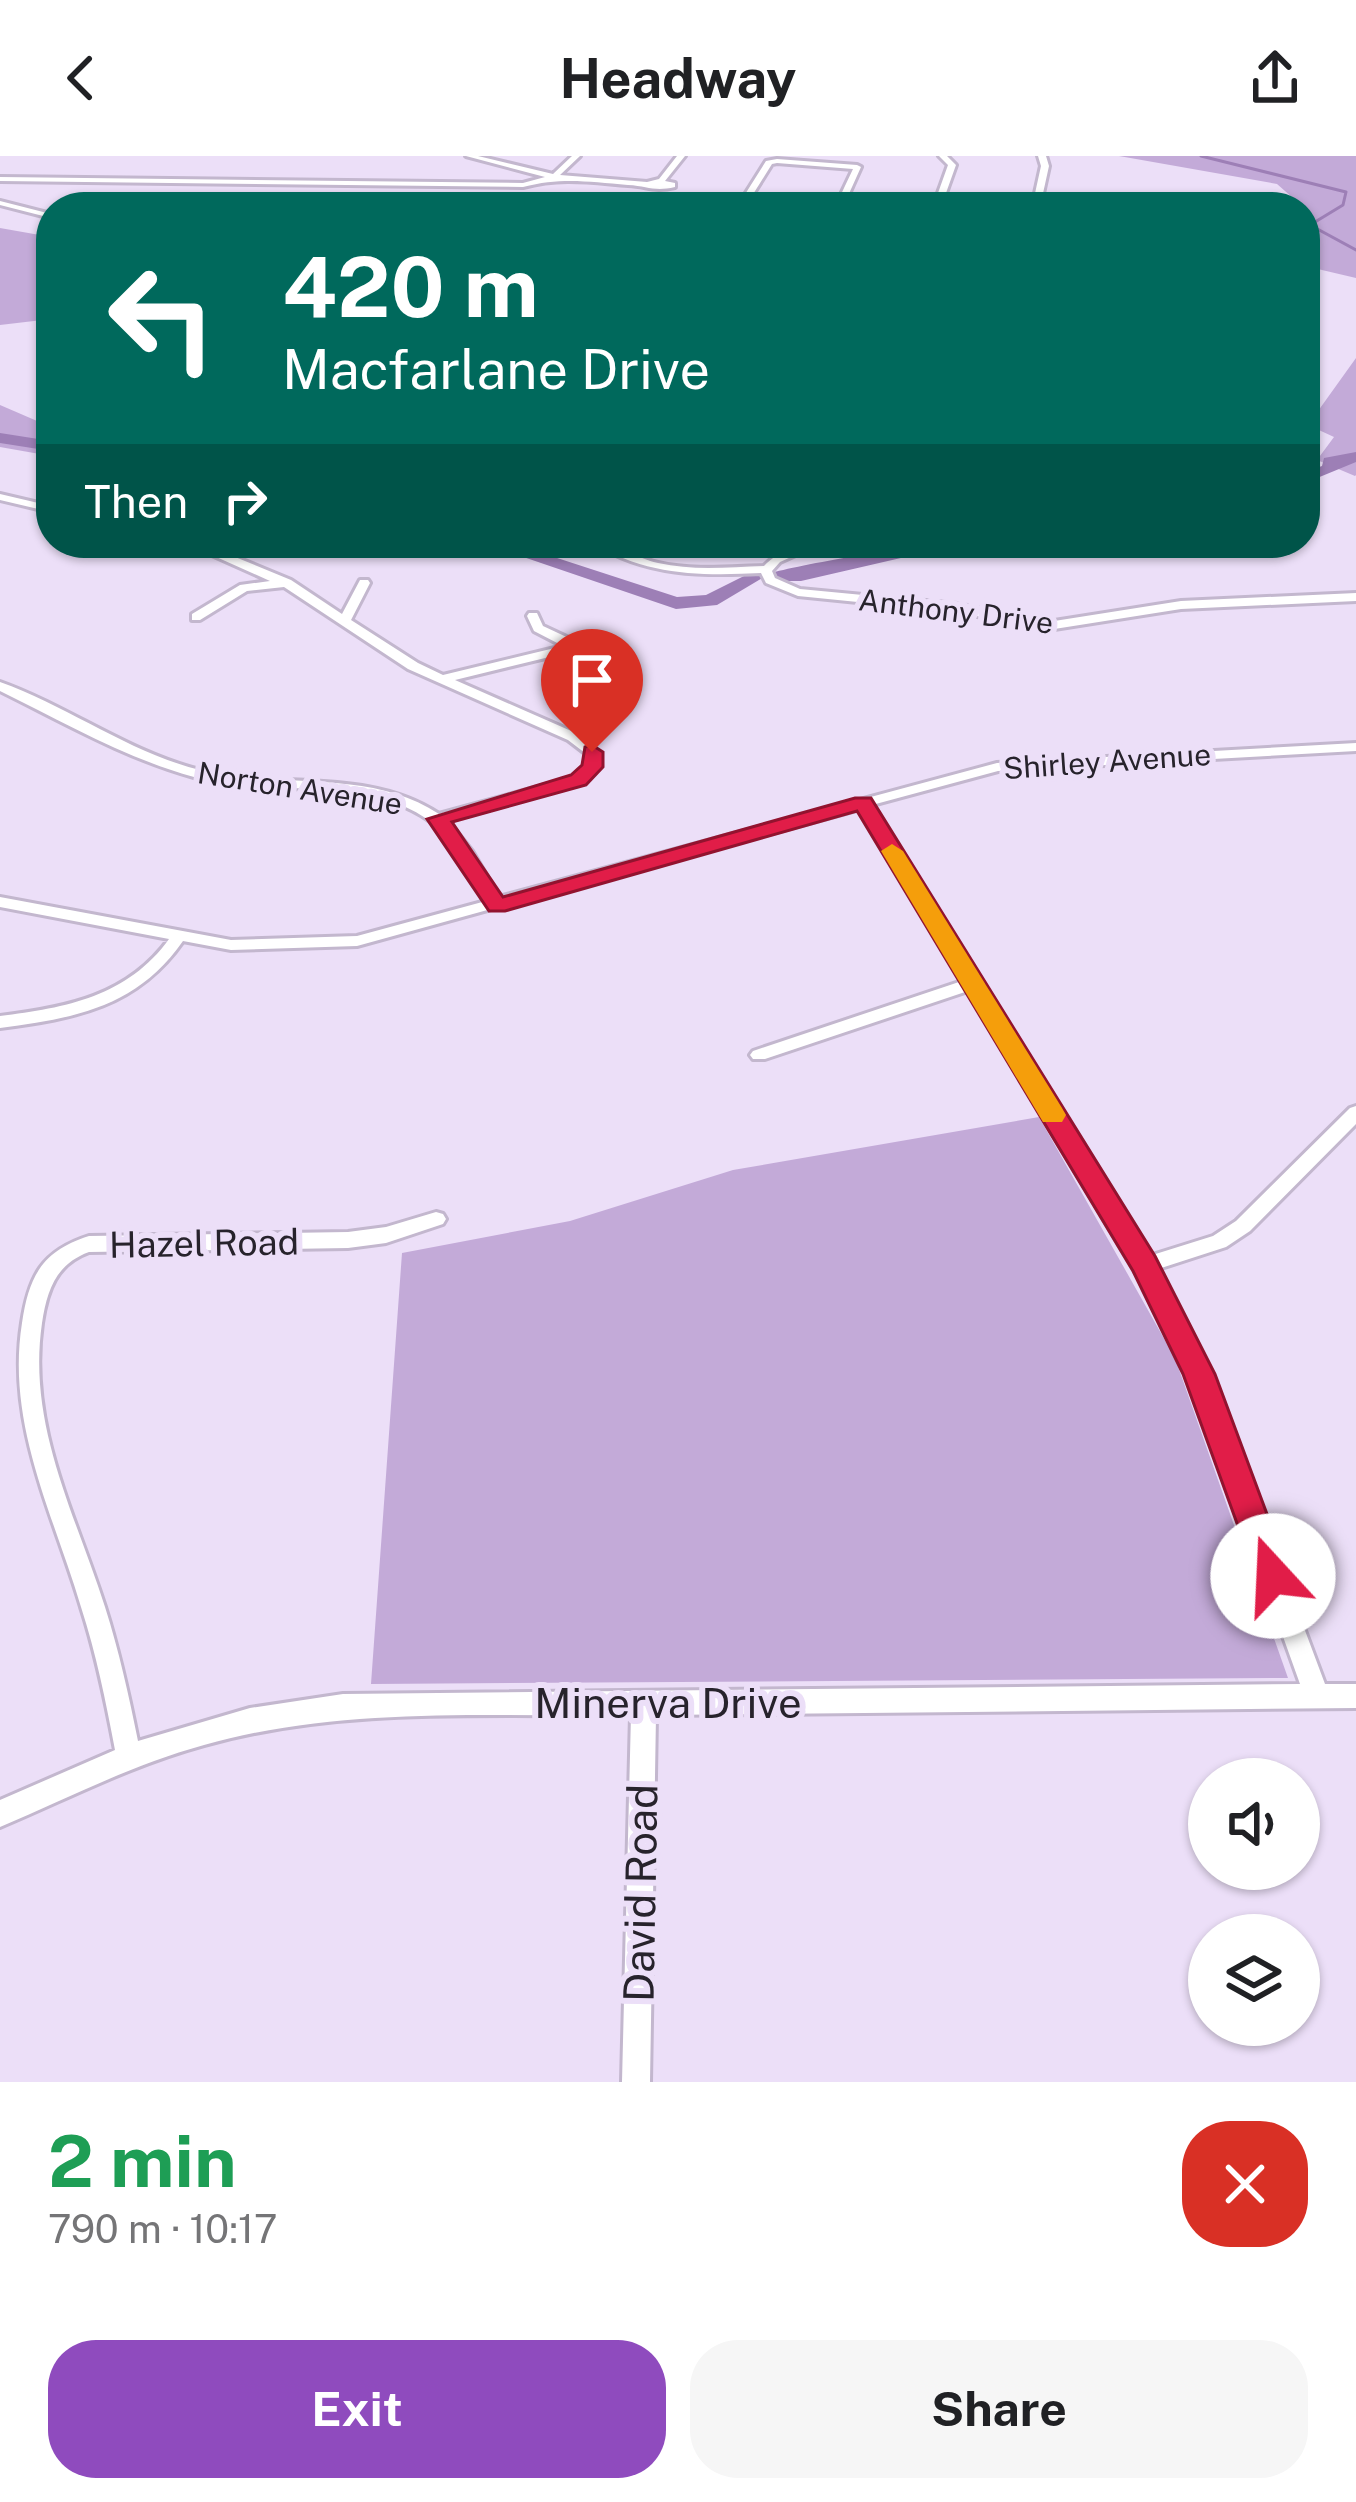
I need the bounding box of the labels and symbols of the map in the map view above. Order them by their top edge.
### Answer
street label: Anthony Drive [857,581,1055,641]
pin [541,629,643,752]
street label: Shirley Avenue [1002,736,1212,786]
street label: Norton Avenue [195,754,405,822]
street label: Hazel Road [109,1220,299,1266]
position arrow [1210,1513,1336,1639]
street label: Minerva Drive [534,1678,802,1727]
street label: David Road [614,1784,666,2002]

